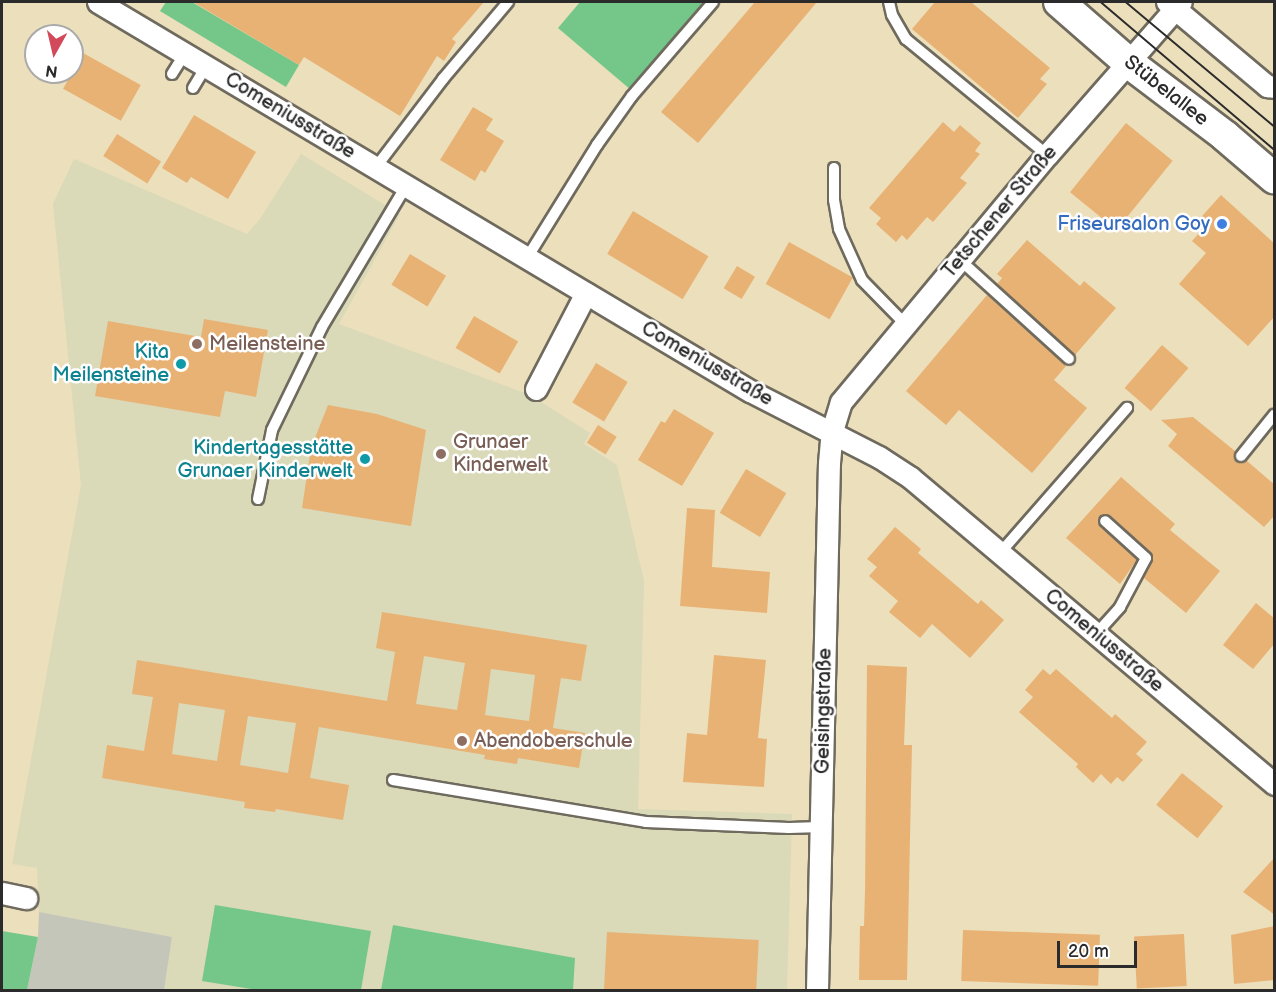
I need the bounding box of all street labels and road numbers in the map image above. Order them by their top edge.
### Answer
street label: Stübelallee [1119,51,1213,131]
street label: Comeniusstraße [220,68,360,164]
street label: Tetschener Straße [937,141,1063,283]
street label: Comeniusstraße [637,317,777,411]
street label: Comeniusstraße [1040,584,1168,698]
street label: Geisingstraße [811,648,837,774]

